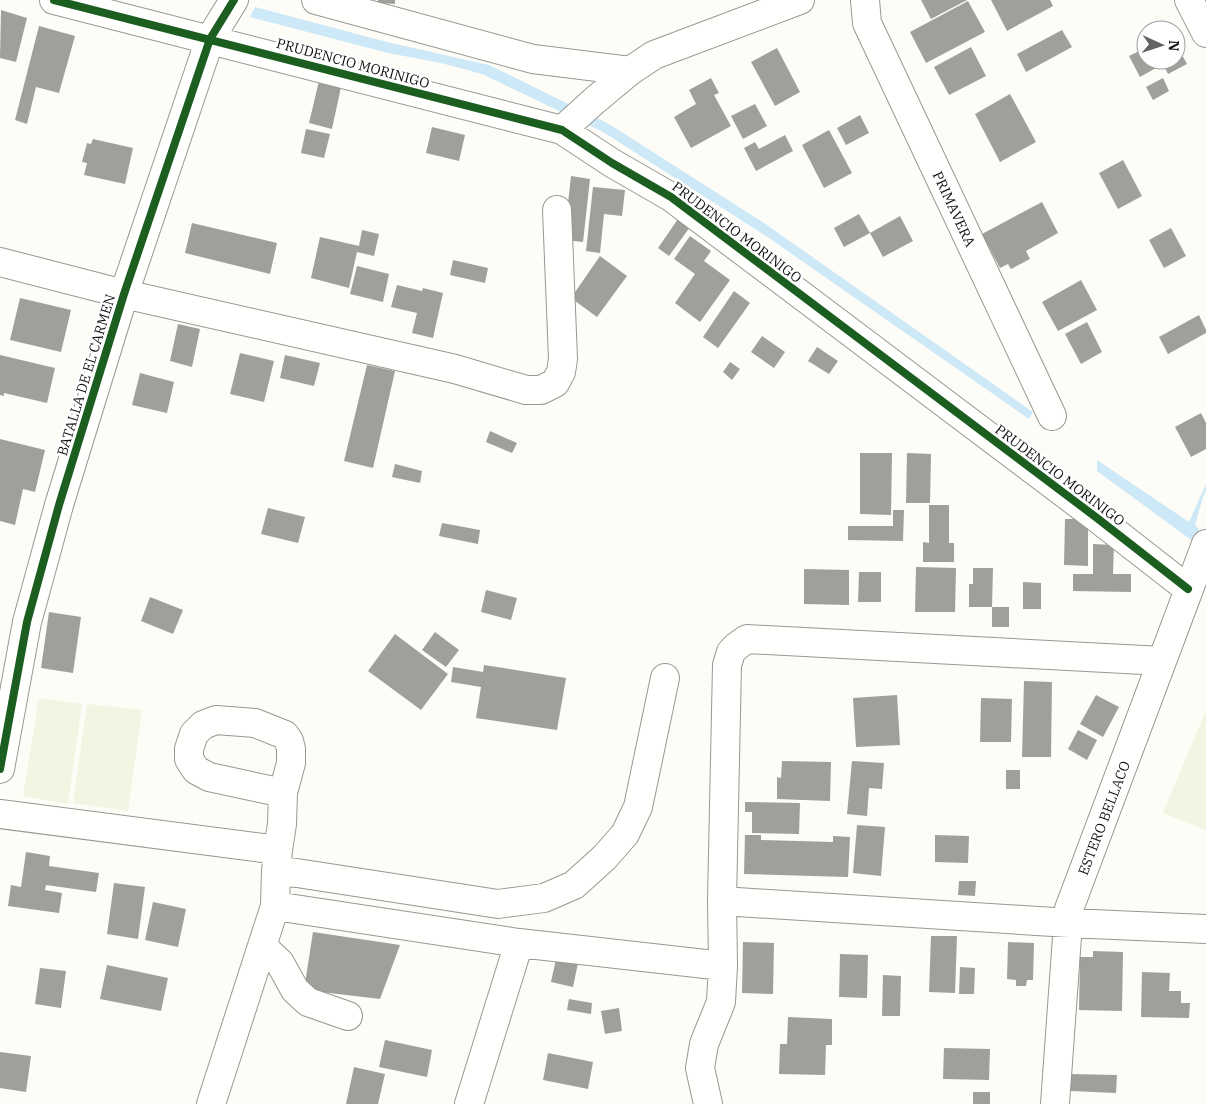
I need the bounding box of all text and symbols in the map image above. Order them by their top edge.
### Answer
north arrow [1136,20,1186,70]
street label: PRUDENCIO MORINIGO [274,34,432,92]
text: N [1165,40,1183,52]
street label: PRIMAVERA [929,168,980,250]
street label: PRUDENCIO MORINIGO [669,177,805,287]
street label: BATALLA DE EL CARMEN [53,292,119,458]
street label: PRUDENCIO MORINIGO [992,420,1128,530]
street label: ESTERO BELLACO [1074,758,1134,878]

